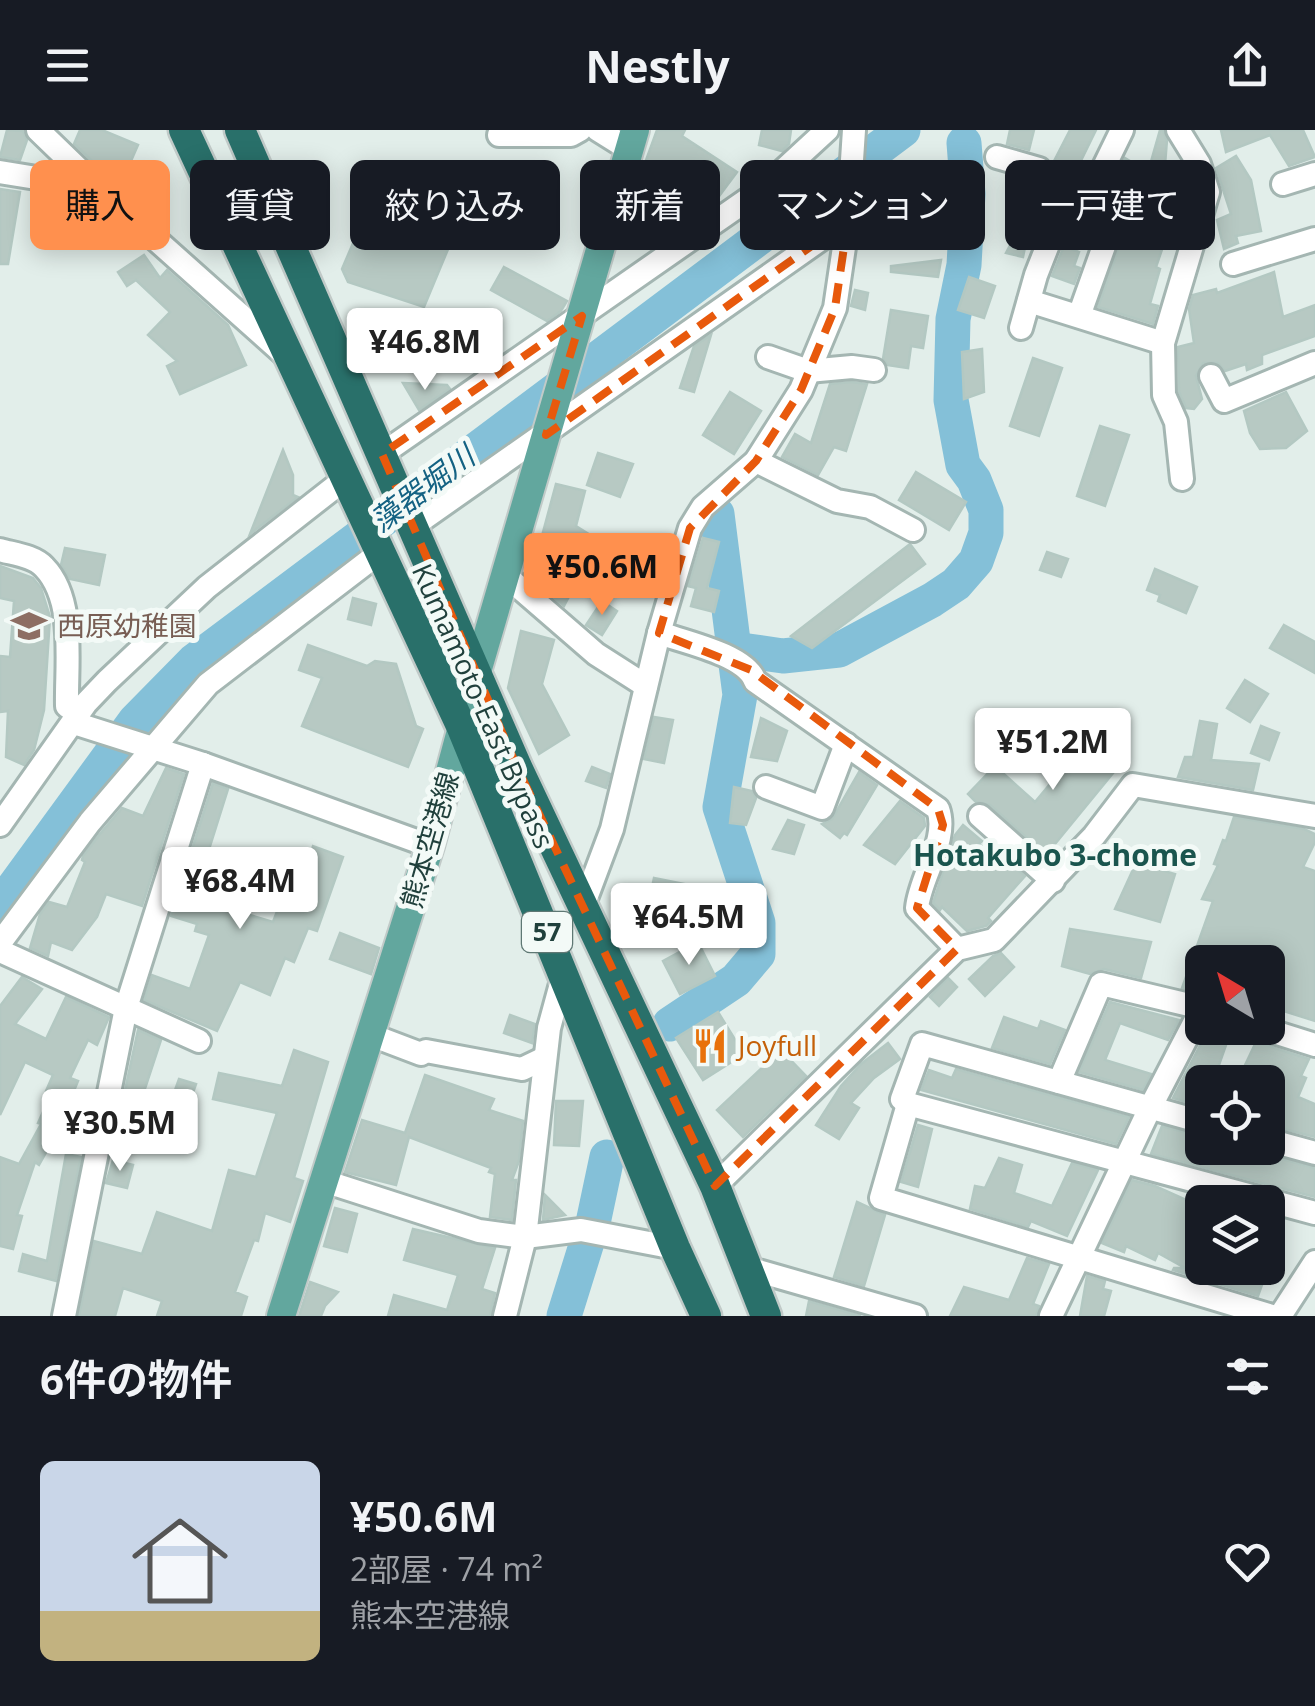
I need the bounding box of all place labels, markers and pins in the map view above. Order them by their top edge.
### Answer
pin: ¥46.8M [344,308,506,393]
pin: ¥50.6M [521,533,683,618]
place label: 西原幼稚園 [57,606,197,644]
school or university icon: 西原幼稚園 [10,607,48,645]
pin: ¥51.2M [972,708,1134,793]
pin: ¥68.4M [159,847,321,932]
pin: ¥64.5M [608,883,770,968]
place label: Joyfull [735,1026,817,1064]
restaurant icon: Joyfull [691,1027,729,1065]
pin: ¥30.5M [39,1089,201,1174]

